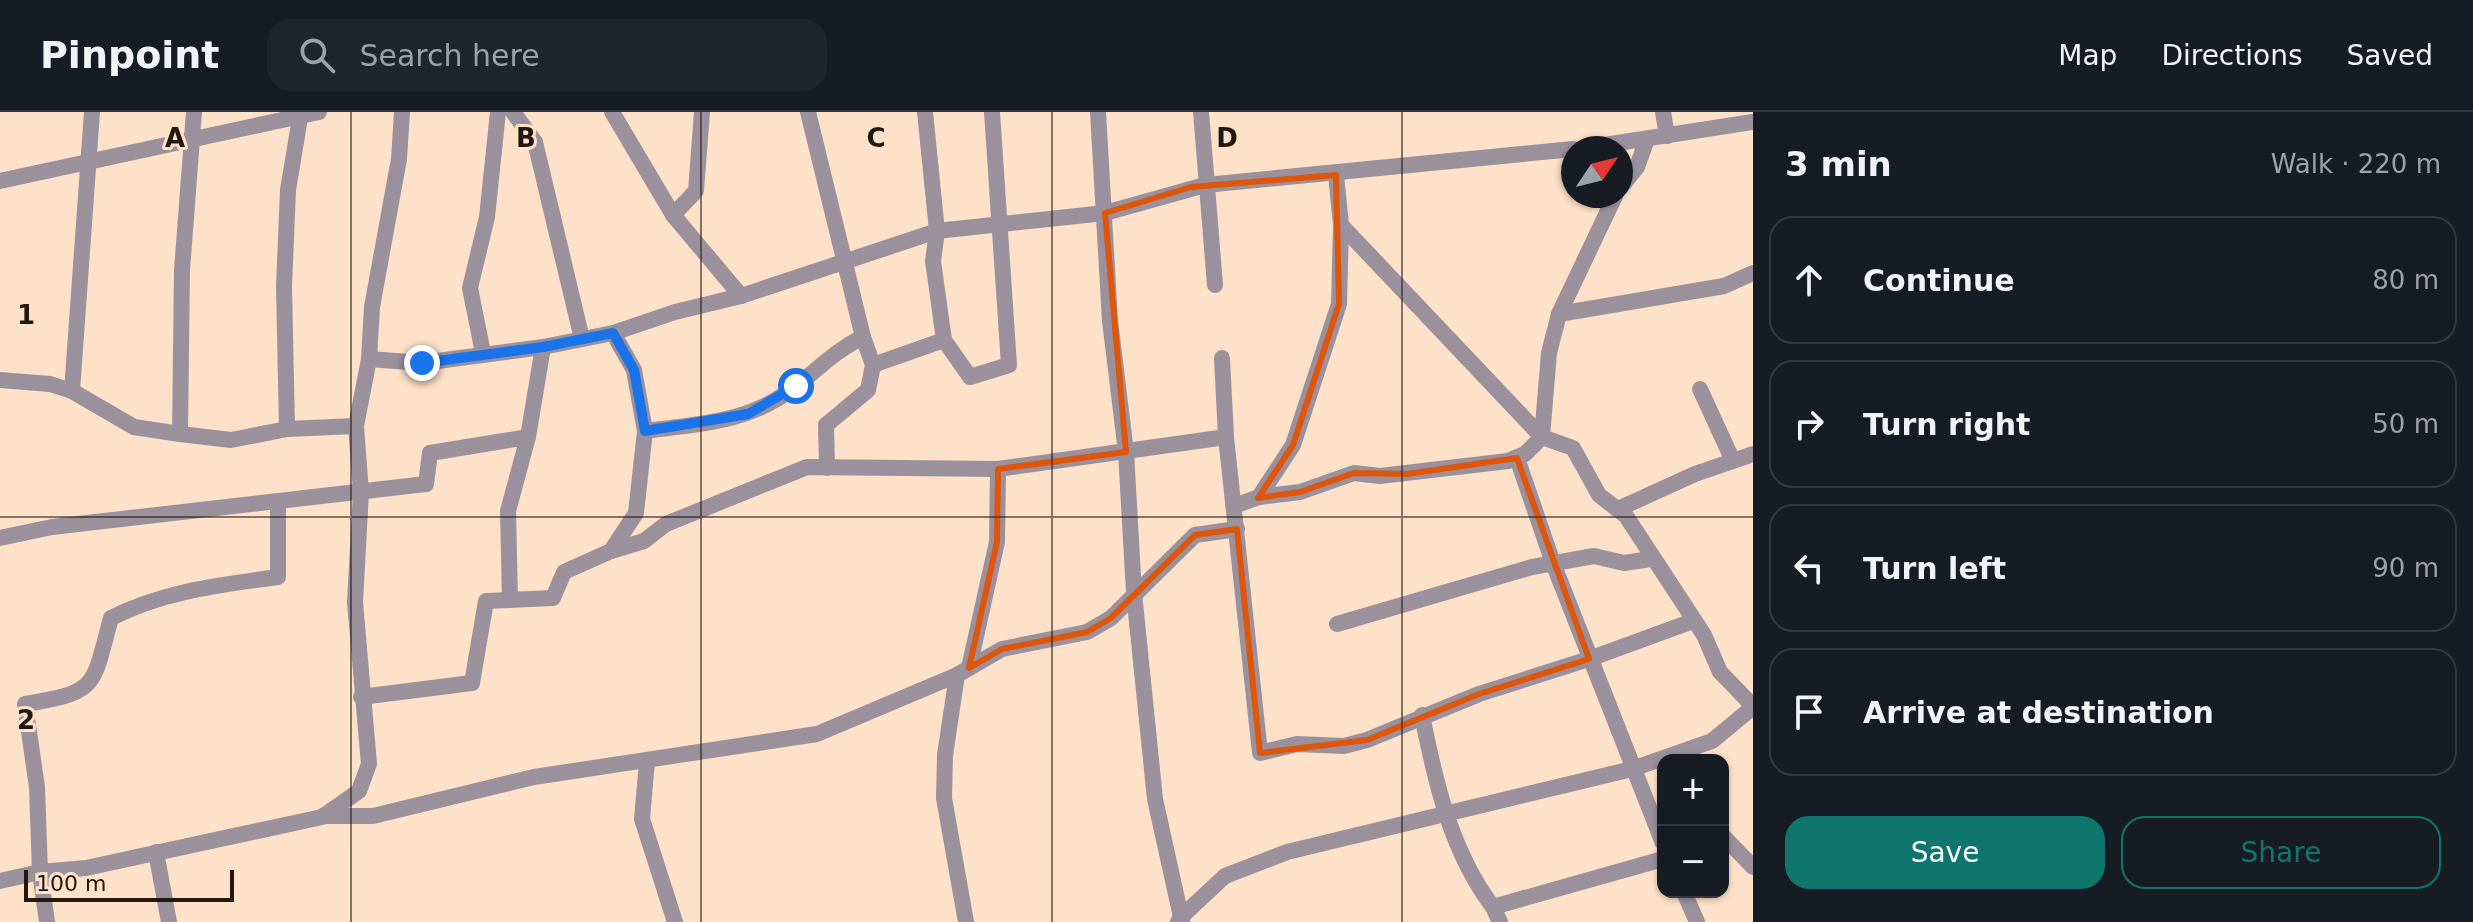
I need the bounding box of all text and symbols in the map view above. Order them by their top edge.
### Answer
search box [267,19,827,91]
text: Pinpoint [40,33,219,77]
icon: search [295,33,339,77]
text: Search here [359,38,540,73]
text: Map [2058,39,2117,72]
text: Directions [2161,39,2302,72]
text: Saved [2346,39,2433,72]
text: A [165,123,185,153]
text: B [516,123,536,153]
text: C [866,123,886,153]
text: D [1216,123,1238,153]
north arrow [1561,136,1633,208]
text: 3 min [1785,144,1892,184]
text: Walk · 220 m [2271,149,2441,179]
icon: ahead [1787,258,1831,302]
text: Continue [1863,263,2015,298]
text: 80 m [2372,265,2439,295]
text: 1 [17,300,35,330]
route end [404,345,440,381]
route start [778,368,814,404]
icon: right [1787,402,1831,446]
text: Turn right [1863,407,2030,442]
text: 50 m [2372,409,2439,439]
icon: left [1787,546,1831,590]
text: Turn left [1863,551,2006,586]
text: 90 m [2372,553,2439,583]
icon: arrive [1787,690,1831,734]
text: Arrive at destination [1863,695,2214,730]
text: 2 [17,705,35,735]
map controls [1657,754,1729,898]
button: + [1657,754,1729,826]
button: Save [1785,816,2105,889]
button: Share [2121,816,2441,889]
button: − [1657,826,1729,898]
scale bar [24,866,234,902]
text: 100 m [36,871,106,896]

